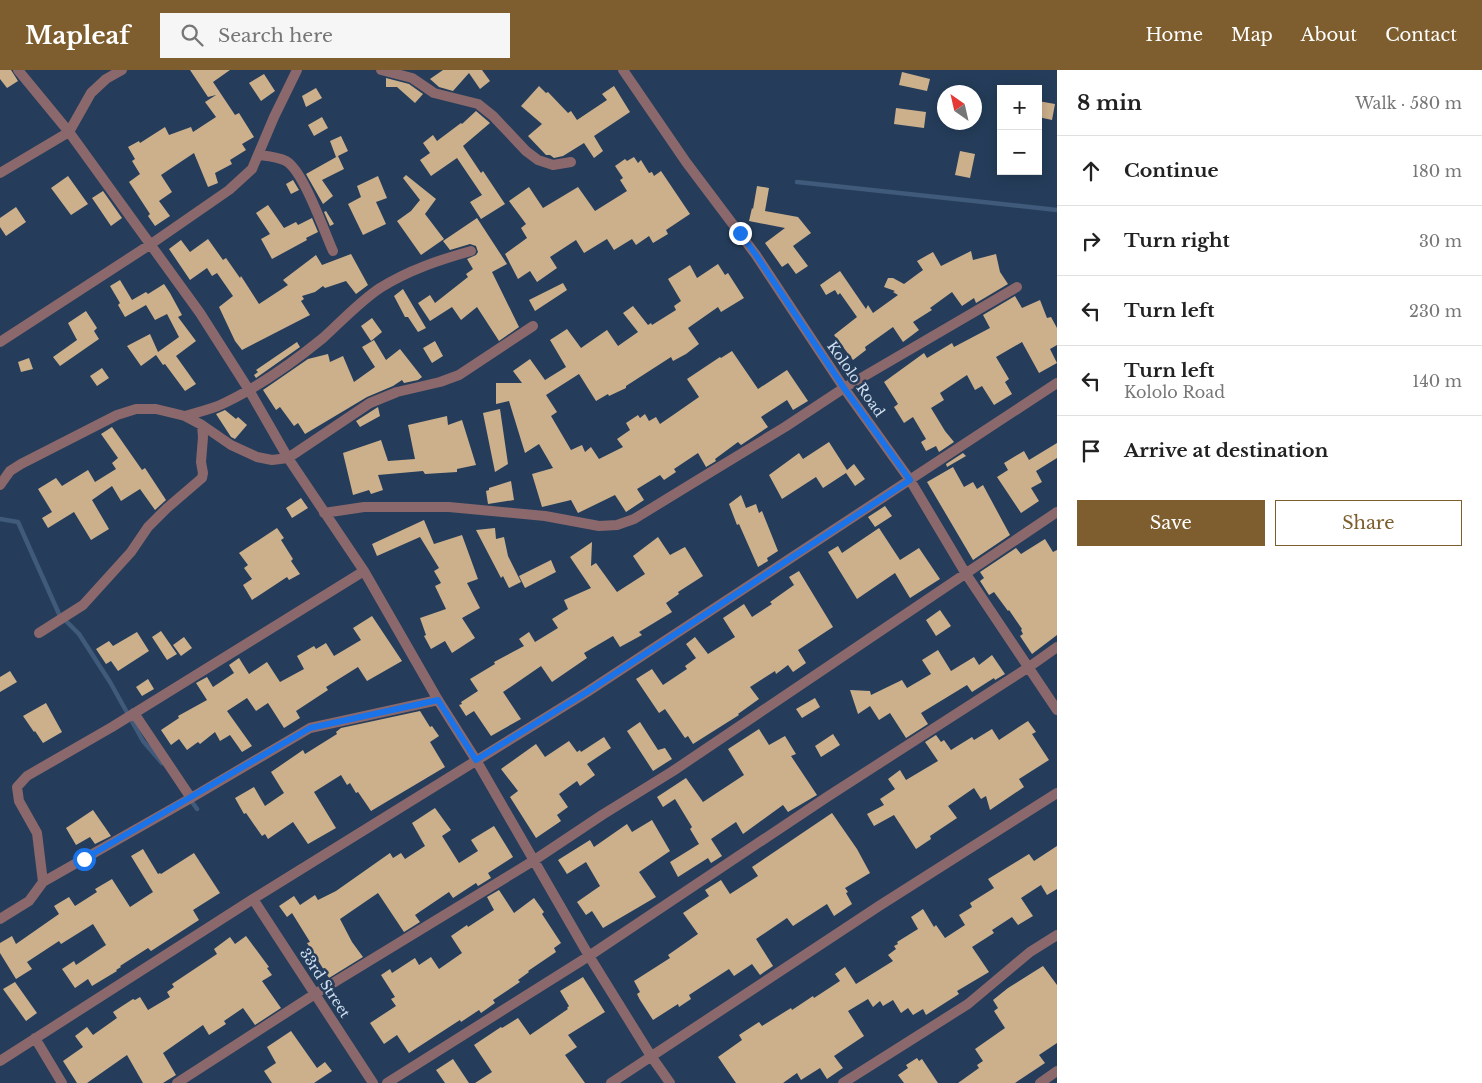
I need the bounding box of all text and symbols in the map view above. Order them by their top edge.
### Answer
search box [160,13,510,58]
text: Mapleaf [25,21,130,50]
icon: search [178,21,206,49]
text: Search here [218,24,333,47]
text: Home [1145,24,1203,46]
text: Map [1231,24,1273,46]
text: About [1301,24,1357,46]
text: Contact [1385,24,1457,46]
north arrow [937,85,982,130]
map controls [997,85,1042,175]
button: + [997,85,1042,130]
text: 8 min [1077,90,1142,116]
text: Walk · 580 m [1355,93,1462,113]
button: − [997,130,1042,175]
icon: ahead [1077,157,1105,185]
text: Continue [1124,159,1219,182]
text: 180 m [1412,161,1462,181]
route end [729,222,752,245]
icon: right [1077,227,1105,255]
text: Turn right [1124,229,1230,252]
text: 30 m [1419,231,1462,251]
icon: left [1077,297,1105,325]
text: Turn left [1124,299,1215,322]
text: 230 m [1409,301,1462,321]
street label: Kololo Road [823,338,889,421]
text: Turn left [1124,359,1215,382]
icon: left [1077,367,1105,395]
text: 140 m [1412,371,1462,391]
text: Kololo Road [1124,382,1225,402]
icon: arrive [1077,437,1105,465]
text: Arrive at destination [1124,439,1328,462]
button: Save [1077,500,1265,546]
button: Share [1275,500,1462,546]
route start [73,848,96,871]
street label: 33rd Street [296,945,355,1022]

